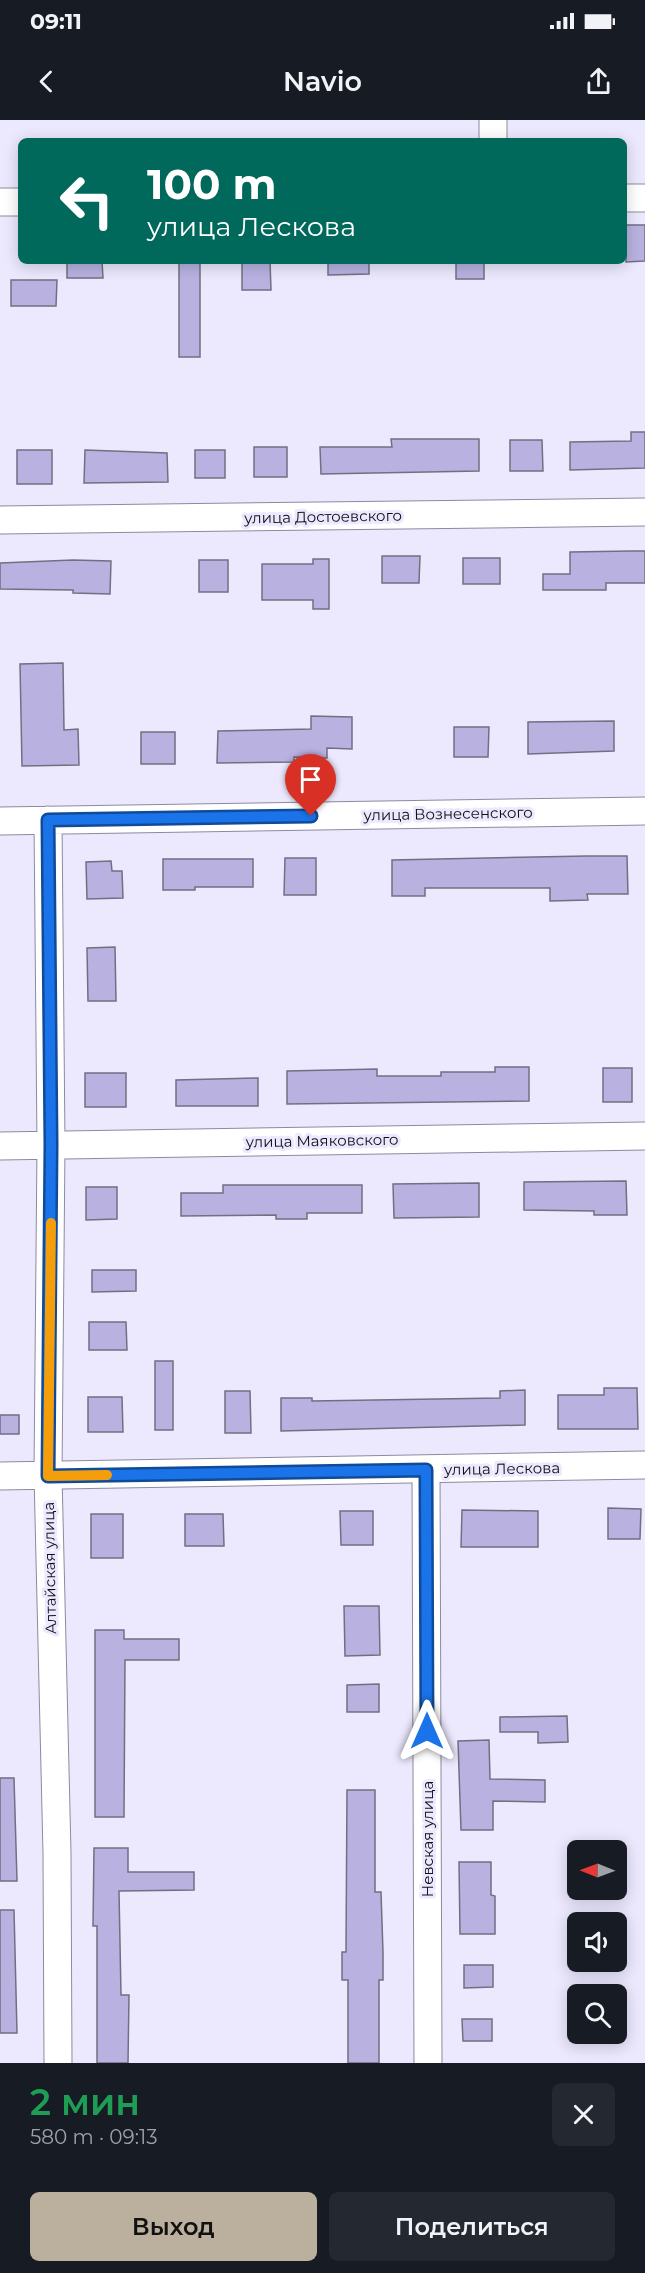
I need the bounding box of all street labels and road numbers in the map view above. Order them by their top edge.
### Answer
street label: улица Достоевского [243,506,402,527]
street label: улица Вознесенского [362,803,533,824]
street label: улица Маяковского [244,1130,399,1151]
street label: улица Лескова [443,1458,560,1479]
street label: Алтайская улица [39,1502,60,1634]
street label: Невская улица [418,1781,437,1897]

